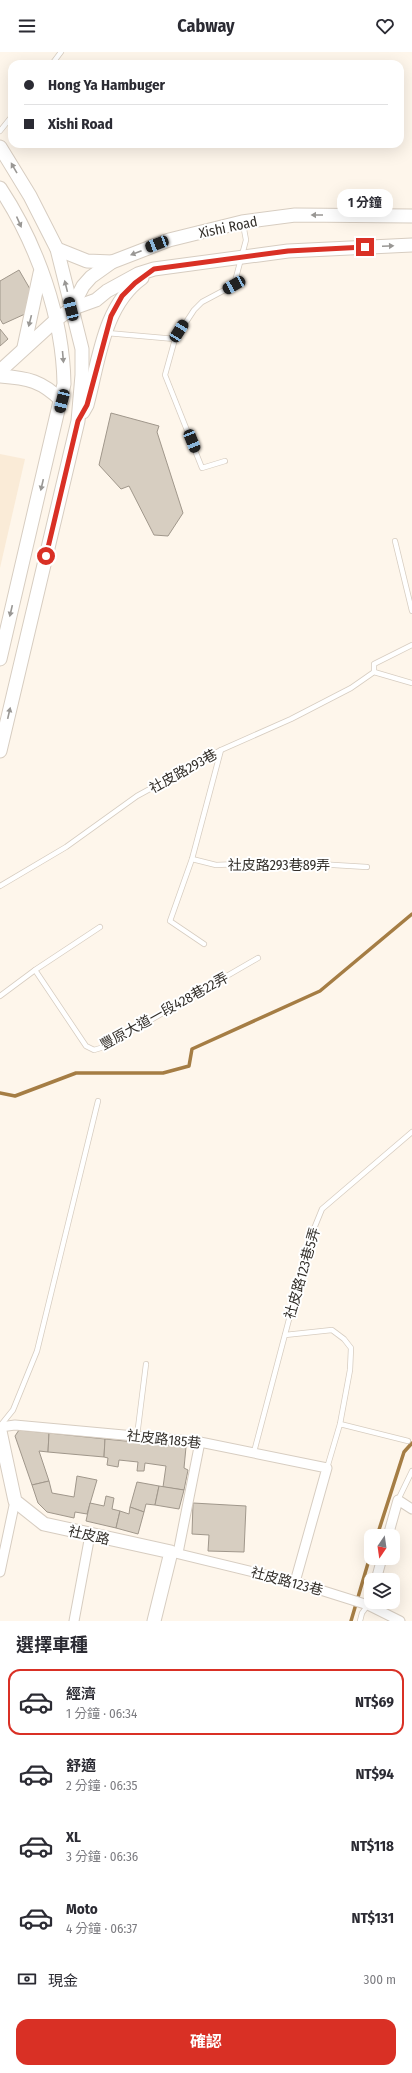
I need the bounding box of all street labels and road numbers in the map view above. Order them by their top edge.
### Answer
street label: Xishi Road [197,213,259,242]
street label: 社皮路293巷 [146,746,220,797]
street label: 社皮路293巷89弄 [228,857,330,874]
street label: 豐原大道一段428巷22弄 [97,969,231,1054]
street label: 社皮路123巷5弄 [281,1225,324,1321]
street label: 社皮路185巷 [126,1427,202,1452]
street label: 社皮路 [67,1522,111,1548]
street label: 社皮路123巷 [249,1564,325,1599]

